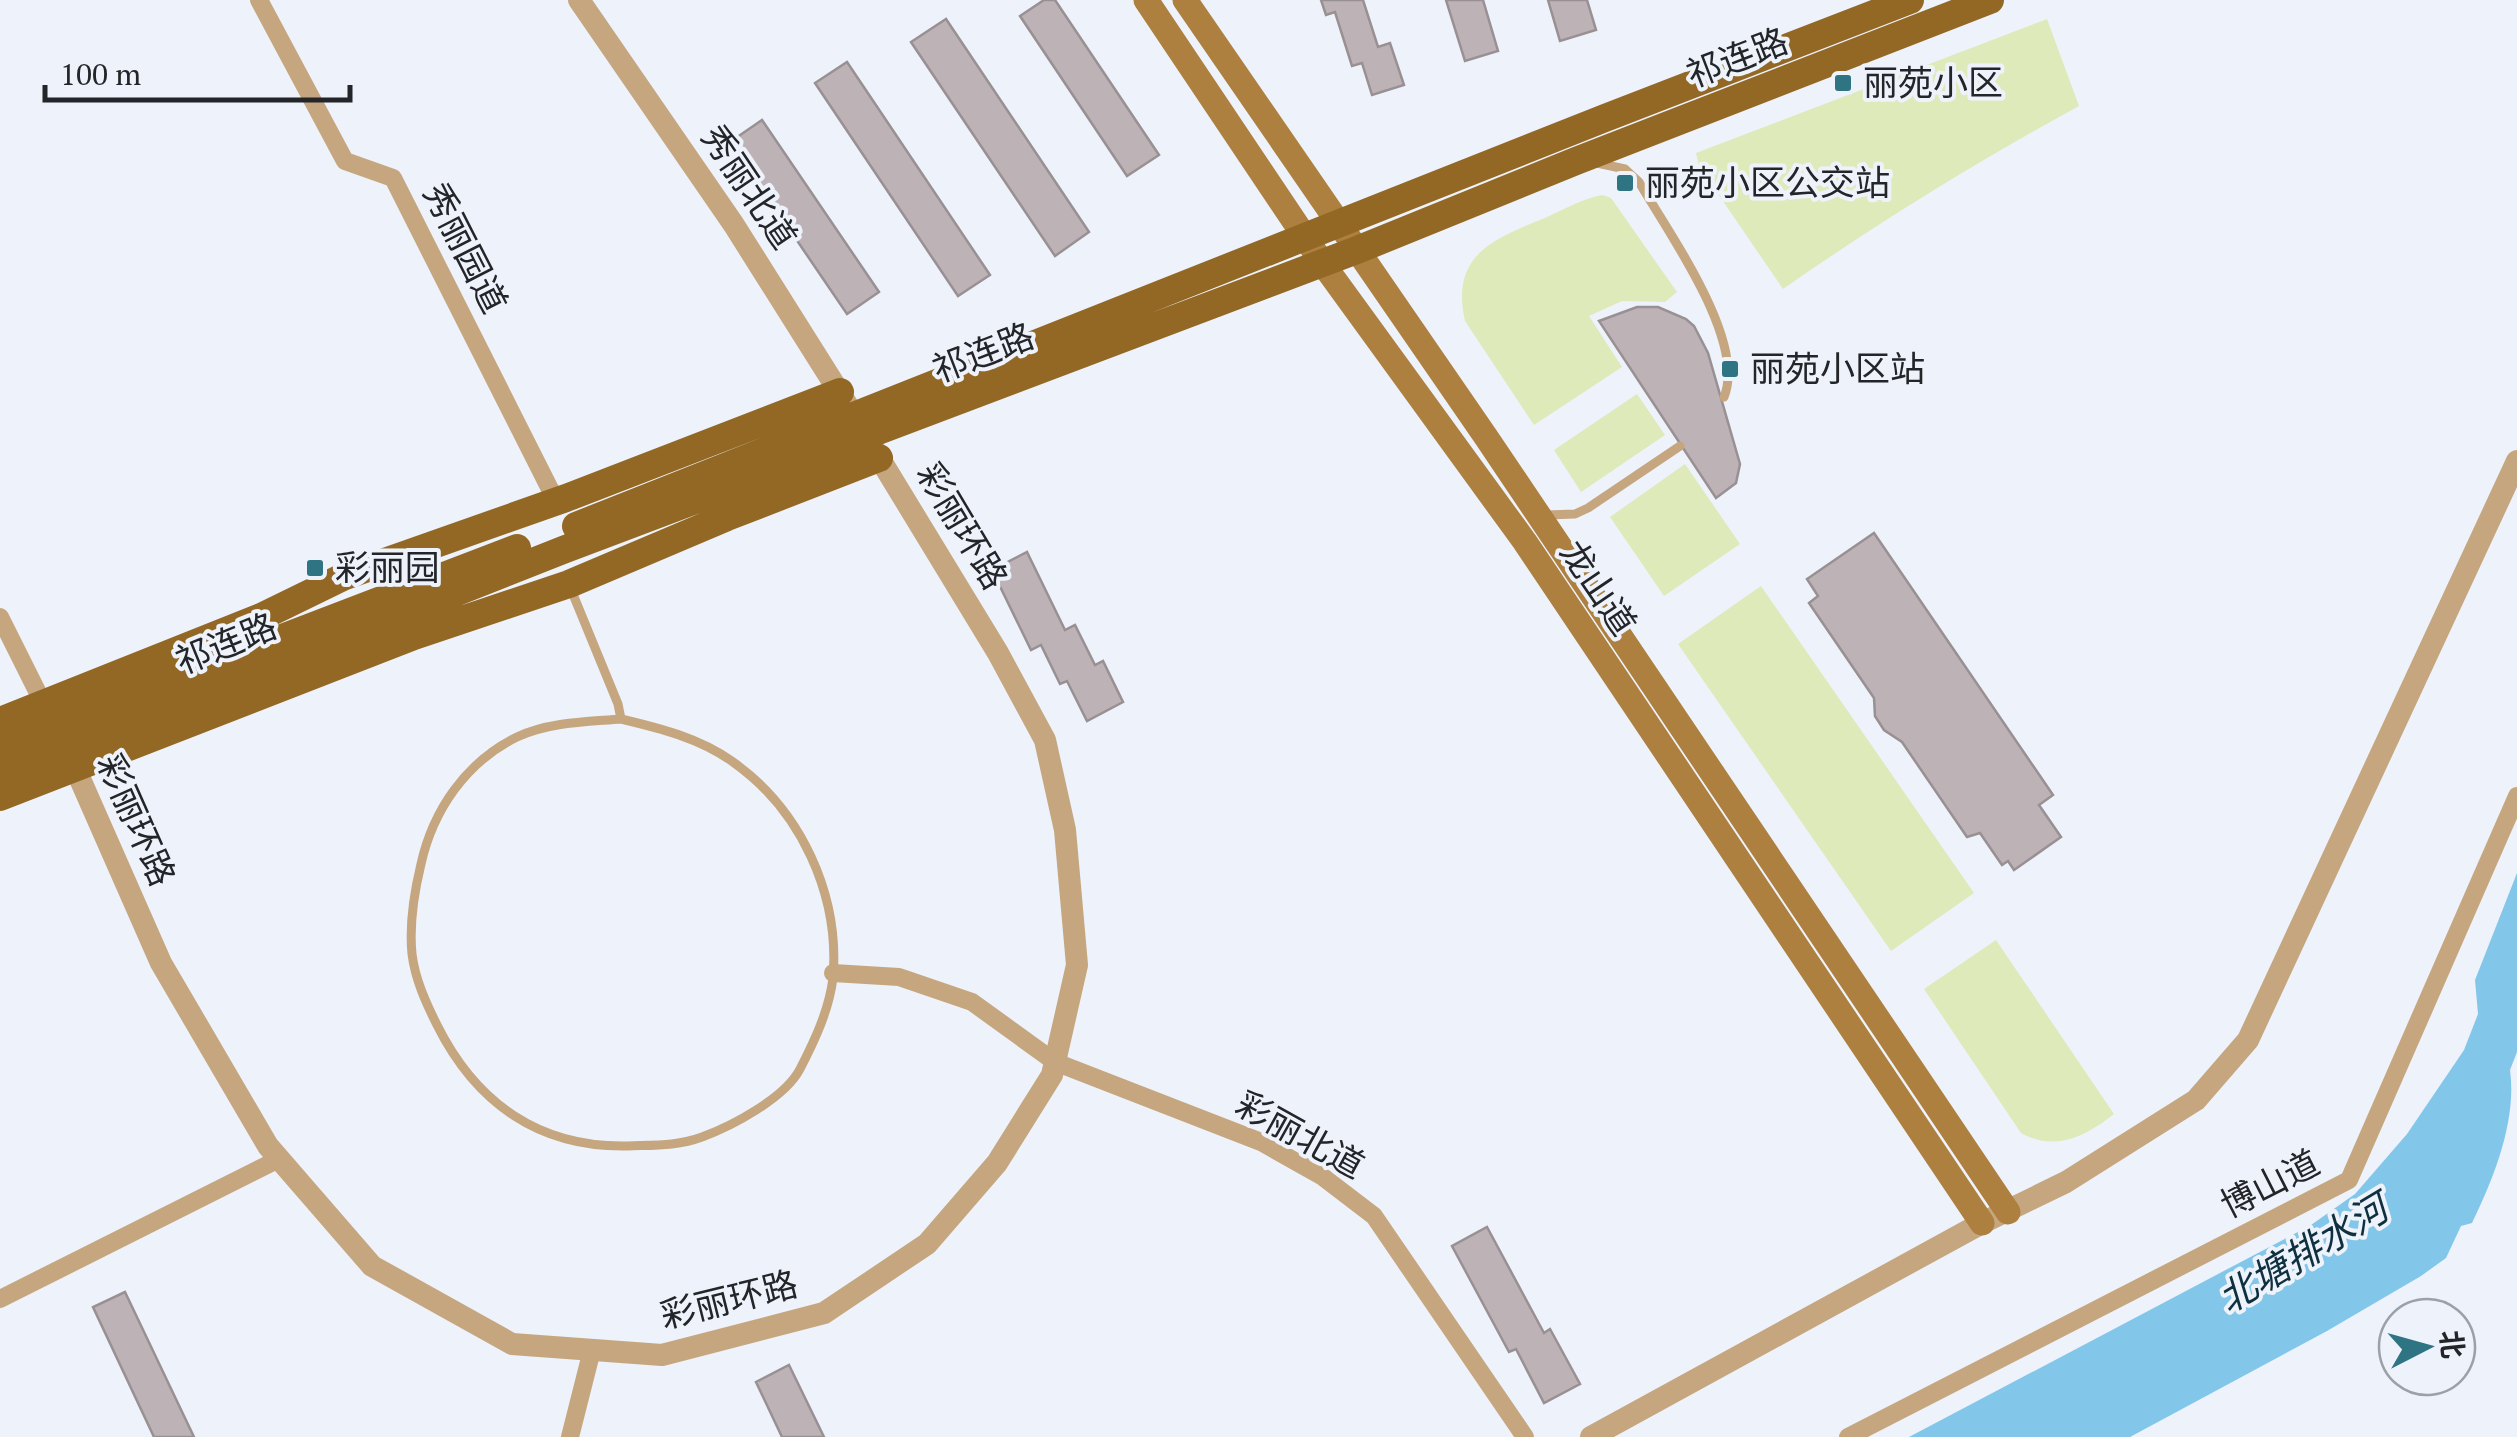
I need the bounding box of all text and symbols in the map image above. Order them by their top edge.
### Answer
street label: 祁连路 [1679,17,1794,97]
scale bar [45,40,350,102]
text: 100 m [60,54,141,94]
place label: 丽苑小区 [1863,59,2003,105]
marker: 丽苑小区 [1832,72,1854,94]
street label: 秀丽北道 [692,116,808,257]
place label: 丽苑小区公交站 [1645,159,1890,205]
marker: 丽苑小区公交站 [1614,172,1636,194]
street label: 秀丽园道 [414,175,518,320]
street label: 祁连路 [925,312,1040,392]
place label: 丽苑小区站 [1750,345,1925,391]
marker: 丽苑小区站 [1719,358,1741,380]
street label: 彩丽环路 [907,454,1019,597]
street label: 龙山道 [1550,531,1647,644]
place label: 彩丽园 [335,544,440,590]
marker: 彩丽园 [304,557,326,579]
street label: 祁连路 [168,602,283,684]
street label: 彩丽环路 [87,746,186,893]
street label: 彩丽北道 [1228,1080,1373,1188]
street label: 博山道 [2212,1139,2327,1227]
water label: 北塘排水河 [2208,1179,2403,1324]
street label: 彩丽环路 [655,1260,802,1338]
north arrow [2377,1297,2477,1397]
text: 北 [2432,1328,2472,1360]

